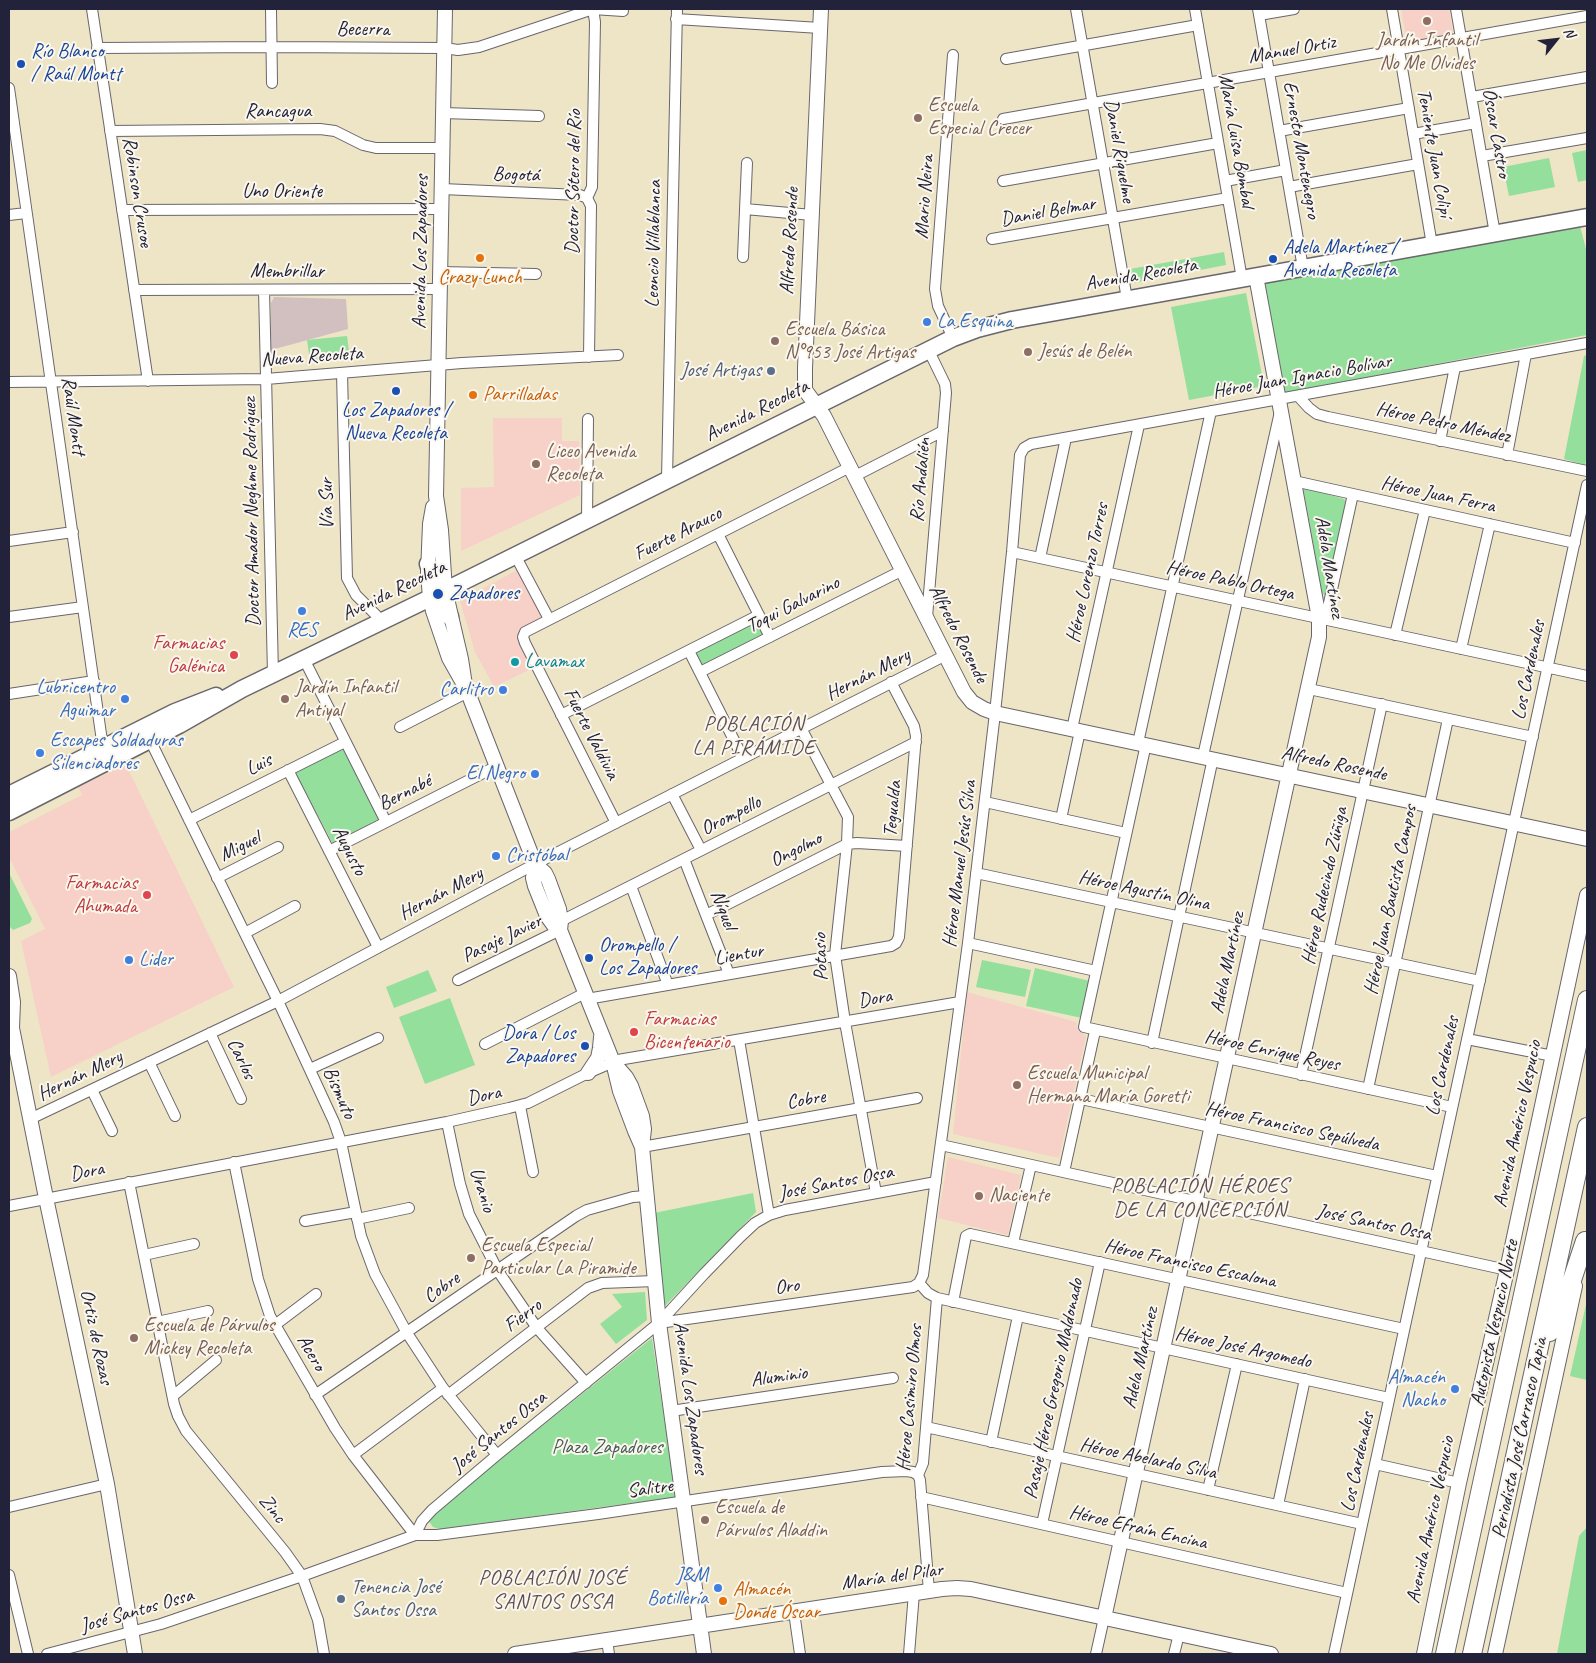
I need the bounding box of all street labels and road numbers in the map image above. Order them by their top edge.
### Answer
street label: Becerra [336,18,390,42]
street label: Manuel Ortiz [1247,31,1337,69]
street label: María Luisa Bombal [1212,72,1260,210]
street label: Ernesto Montenegro [1277,79,1325,221]
street label: Óscar Castro [1476,86,1516,180]
street label: Teniente Juan Colipí [1411,87,1457,219]
street label: Daniel Riquelme [1098,97,1140,205]
street label: Rancagua [245,100,311,124]
street label: Doctor Sótero del Río [561,109,587,255]
street label: Robinson Crusoe [116,135,158,249]
street label: Mario Neira [910,154,940,240]
street label: Bogotá [492,162,540,188]
street label: Avenida Los Zapadores [408,175,434,329]
street label: Uno Oriente [242,180,322,204]
street label: Leoncio Villablanca [641,180,667,308]
street label: Alfredo Rosende [775,187,805,295]
street label: Daniel Belmar [999,192,1097,232]
street label: Avenida Recoleta [1083,253,1199,297]
street label: Membrillar [250,260,324,284]
street label: Nueva Recoleta [260,341,364,373]
street label: Héroe Juan Ignacio Bolívar [1211,349,1393,405]
street label: Raúl Montt [56,375,90,457]
street label: Avenida Recoleta [701,375,813,447]
street label: Doctor Amador Neghme Rodríguez [238,397,266,627]
street label: Héroe Pedro Méndez [1374,397,1512,449]
street label: Río Andalién [905,437,937,523]
street label: Héroe Juan Ferra [1379,471,1497,519]
street label: Vía Sur [315,478,339,530]
street label: Héroe Lorenzo Torres [1062,501,1114,645]
street label: Fuerte Arauco [630,502,726,566]
street label: Adela Martínez [1309,514,1349,620]
street label: Avenida Recoleta [338,555,450,627]
street label: Héroe Pablo Ortega [1164,556,1296,606]
street label: Toqui Galvarino [742,571,844,639]
street label: Alfredo Rosende [923,581,993,687]
street label: Los Cardenales [1507,618,1551,722]
street label: Hernán Mery [822,644,914,706]
street label: Fuerte Valdivia [558,684,624,784]
street label: Alfredo Rosende [1279,741,1389,787]
street label: Luis [242,748,276,782]
street label: Bernabé [374,770,436,816]
street label: Héroe Manuel Jesús Silva [938,779,982,949]
street label: Tegualda [879,780,907,838]
street label: Orompello [697,791,765,841]
street label: Héroe Juan Bautista Campos [1359,803,1423,997]
street label: Héroe Rudecindo Zúñiga [1297,805,1353,967]
street label: Augusto [326,822,372,880]
street label: Miguel [216,827,264,867]
street label: Ongolmo [766,827,826,873]
street label: Hernán Mery [395,862,487,926]
street label: Héroe Agustín Olina [1076,865,1212,917]
street label: Níquel [705,887,741,933]
street label: Pasaje Javier [458,909,546,969]
street label: Adela Martínez [1206,910,1250,1016]
street label: Potasio [808,933,834,981]
street label: Lientur [713,939,765,971]
street label: Dora [856,984,894,1014]
street label: Los Cardenales [1421,1014,1465,1118]
street label: Héroe Enrique Reyes [1202,1025,1342,1077]
street label: Carlos [221,1035,261,1083]
street label: Avenida Américo Vespucio [1489,1038,1547,1210]
street label: Hernán Mery [34,1045,126,1107]
street label: Bismuto [317,1063,361,1123]
street label: Dora [465,1081,503,1111]
street label: Cobre [785,1085,827,1115]
street label: Héroe Francisco Sepúlveda [1203,1097,1381,1157]
street label: Dora [68,1157,106,1187]
street label: José Santos Ossa [777,1160,895,1206]
street label: Uranio [464,1165,500,1215]
street label: José Santos Ossa [1315,1199,1433,1247]
street label: Héroe Francisco Escalona [1102,1234,1278,1294]
street label: Autopista Vespucio Norte [1466,1238,1524,1408]
street label: Cobre [419,1267,465,1309]
street label: Oro [773,1273,801,1301]
street label: Pasaje Héroe Gregorio Maldonado [1019,1277,1089,1501]
street label: Ortiz de Rozas [74,1287,118,1387]
street label: Fierro [499,1294,547,1338]
street label: Adela Martínez [1118,1305,1164,1411]
street label: Avenida Los Zapadores [667,1320,713,1476]
street label: Héroe José Argomedo [1173,1322,1313,1374]
street label: Héroe Casimiro Olmos [892,1324,928,1472]
street label: Acero [291,1331,331,1375]
street label: Periodista José Carrasco Tapia [1487,1336,1553,1540]
street label: Aluminio [749,1361,809,1393]
street label: José Santos Ossa [446,1386,552,1478]
street label: Los Cardenales [1336,1410,1380,1514]
street label: Héroe Abelardo Silva [1078,1433,1218,1485]
street label: Avenida Américo Vespucio [1402,1434,1460,1606]
street label: Salitre [626,1474,674,1504]
street label: Zinc [253,1490,291,1528]
street label: Héroe Efraín Encina [1067,1500,1209,1556]
street label: María del Pilar [840,1558,944,1596]
street label: José Santos Ossa [78,1583,196,1639]

